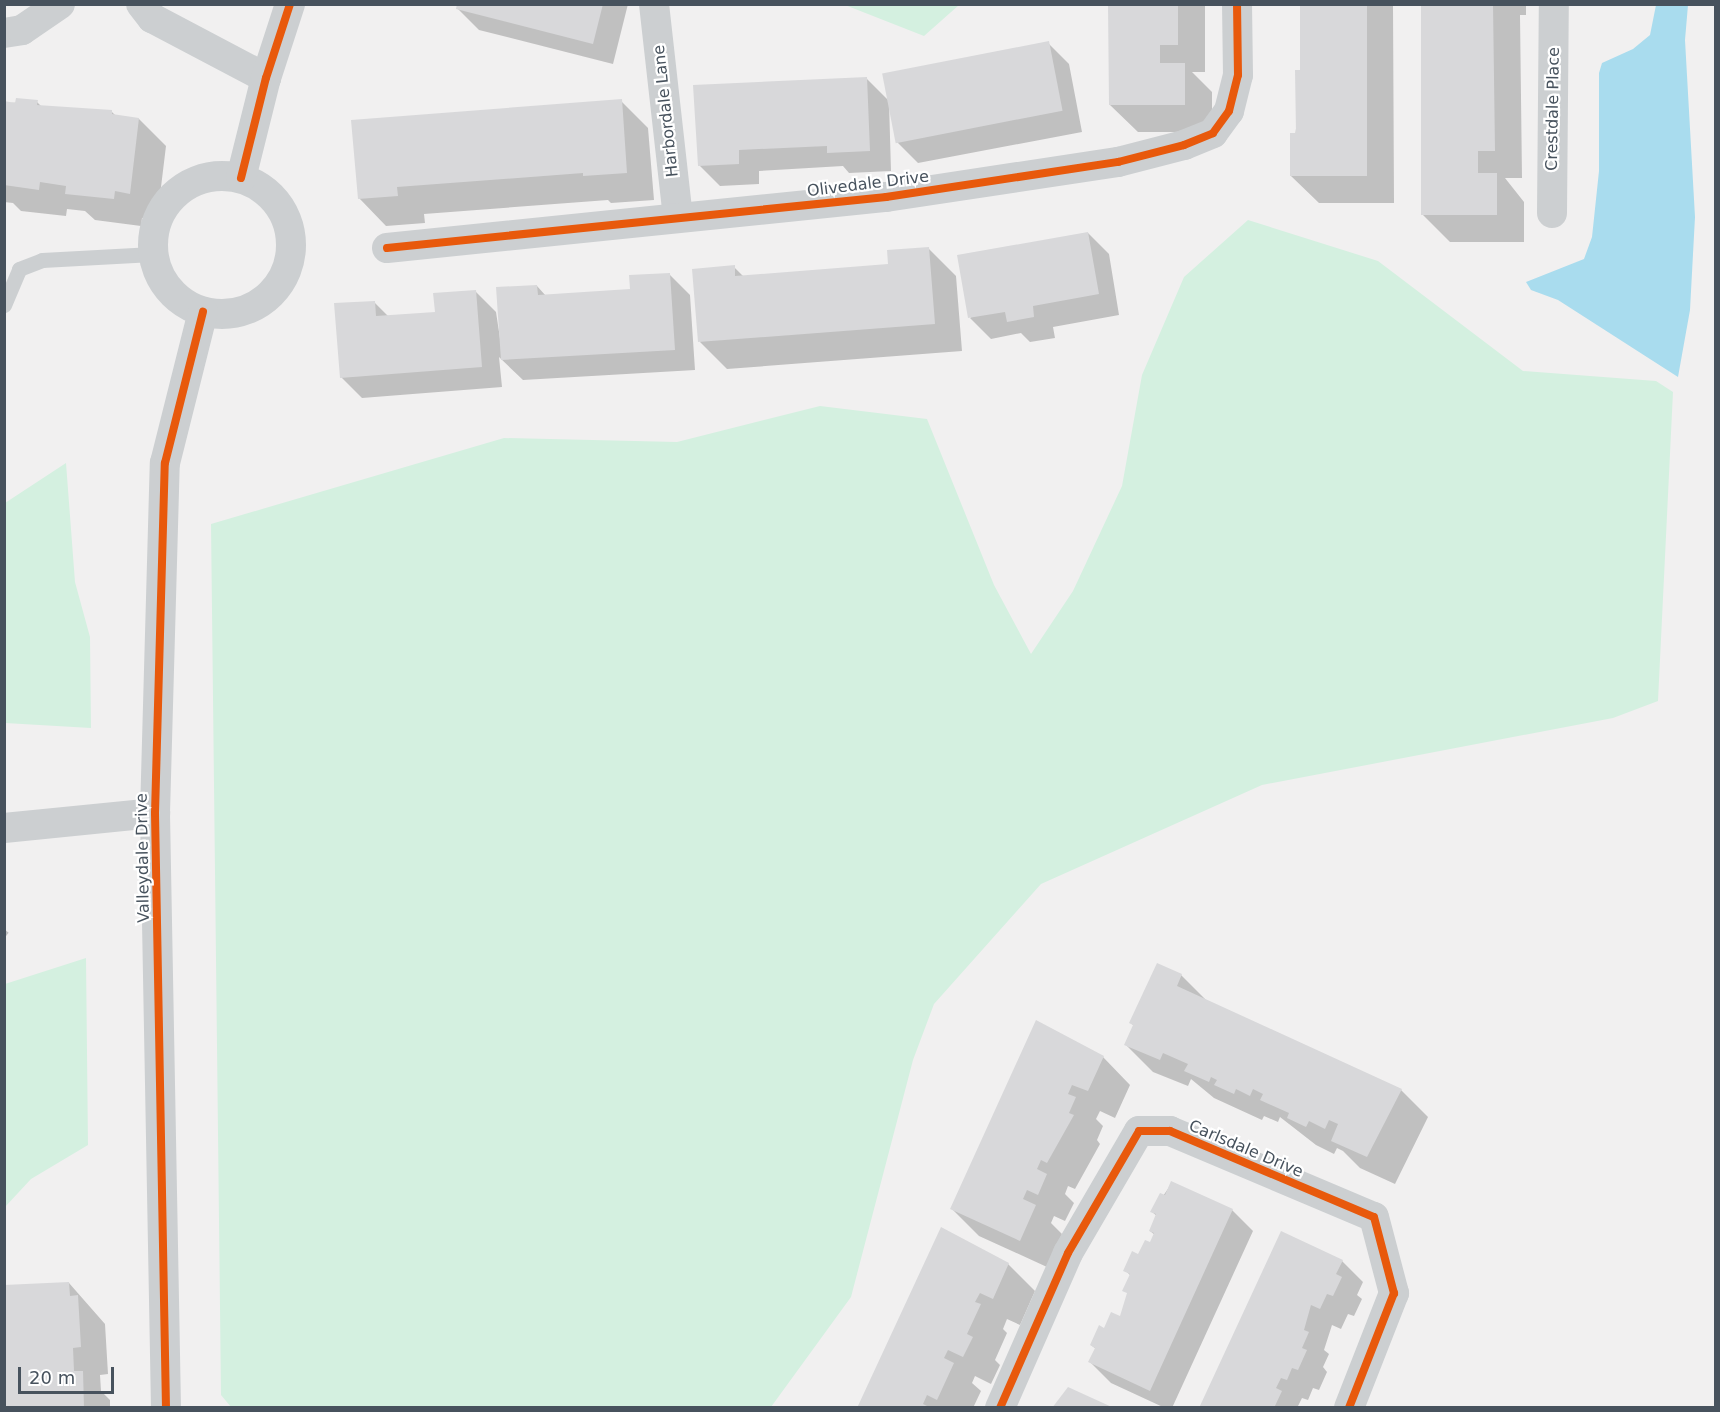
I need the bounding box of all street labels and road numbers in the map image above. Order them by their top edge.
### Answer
street label: Harbordale Lane [650,44,682,178]
street label: Crestdale Place [1542,47,1564,171]
street label: Olivedale Drive [806,167,930,201]
street label: Valleydale Drive [132,793,154,923]
street label: Carlsdale Drive [1186,1116,1306,1182]

